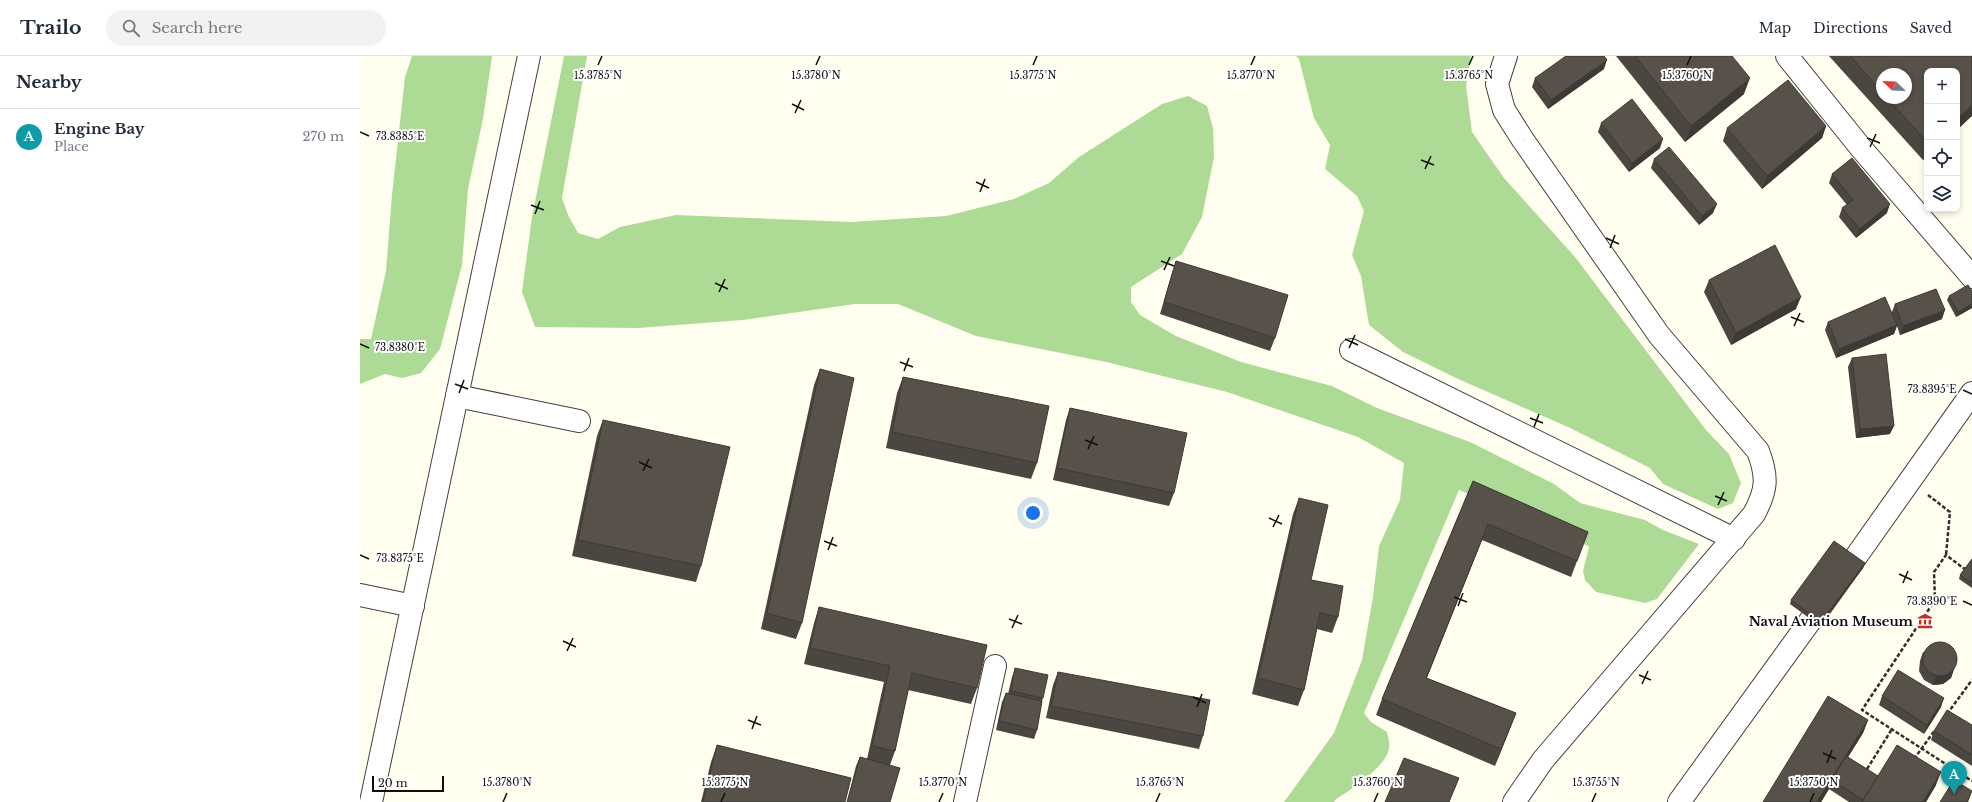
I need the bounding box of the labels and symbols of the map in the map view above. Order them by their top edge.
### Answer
north arrow [1876,68,1912,104]
text: 15.3785°N [574,69,622,82]
text: 15.3780°N [791,69,841,82]
text: 15.3775°N [1010,69,1056,82]
text: 15.3770°N [1227,69,1275,82]
text: 15.3765°N [1445,69,1493,82]
text: 15.3760°N [1662,69,1712,82]
text: 73.8385°E [376,130,424,143]
text: 73.8380°E [375,341,425,354]
text: 73.8395°E [1908,383,1956,396]
your location [1023,503,1043,523]
text: 73.8375°E [376,552,424,565]
text: 73.8390°E [1907,595,1957,608]
museum icon: Naval Aviation Museum [1916,612,1934,630]
place label: Naval Aviation Museum [1749,613,1914,630]
pin: A [1941,761,1967,794]
scale bar [372,774,444,793]
text: 15.3780°N [482,776,532,789]
text: 15.3775°N [702,776,748,789]
text: 15.3770°N [919,776,967,789]
text: 15.3765°N [1136,776,1184,789]
text: 15.3760°N [1353,776,1403,789]
text: 15.3755°N [1572,776,1620,789]
text: 15.3750°N [1789,776,1839,789]

